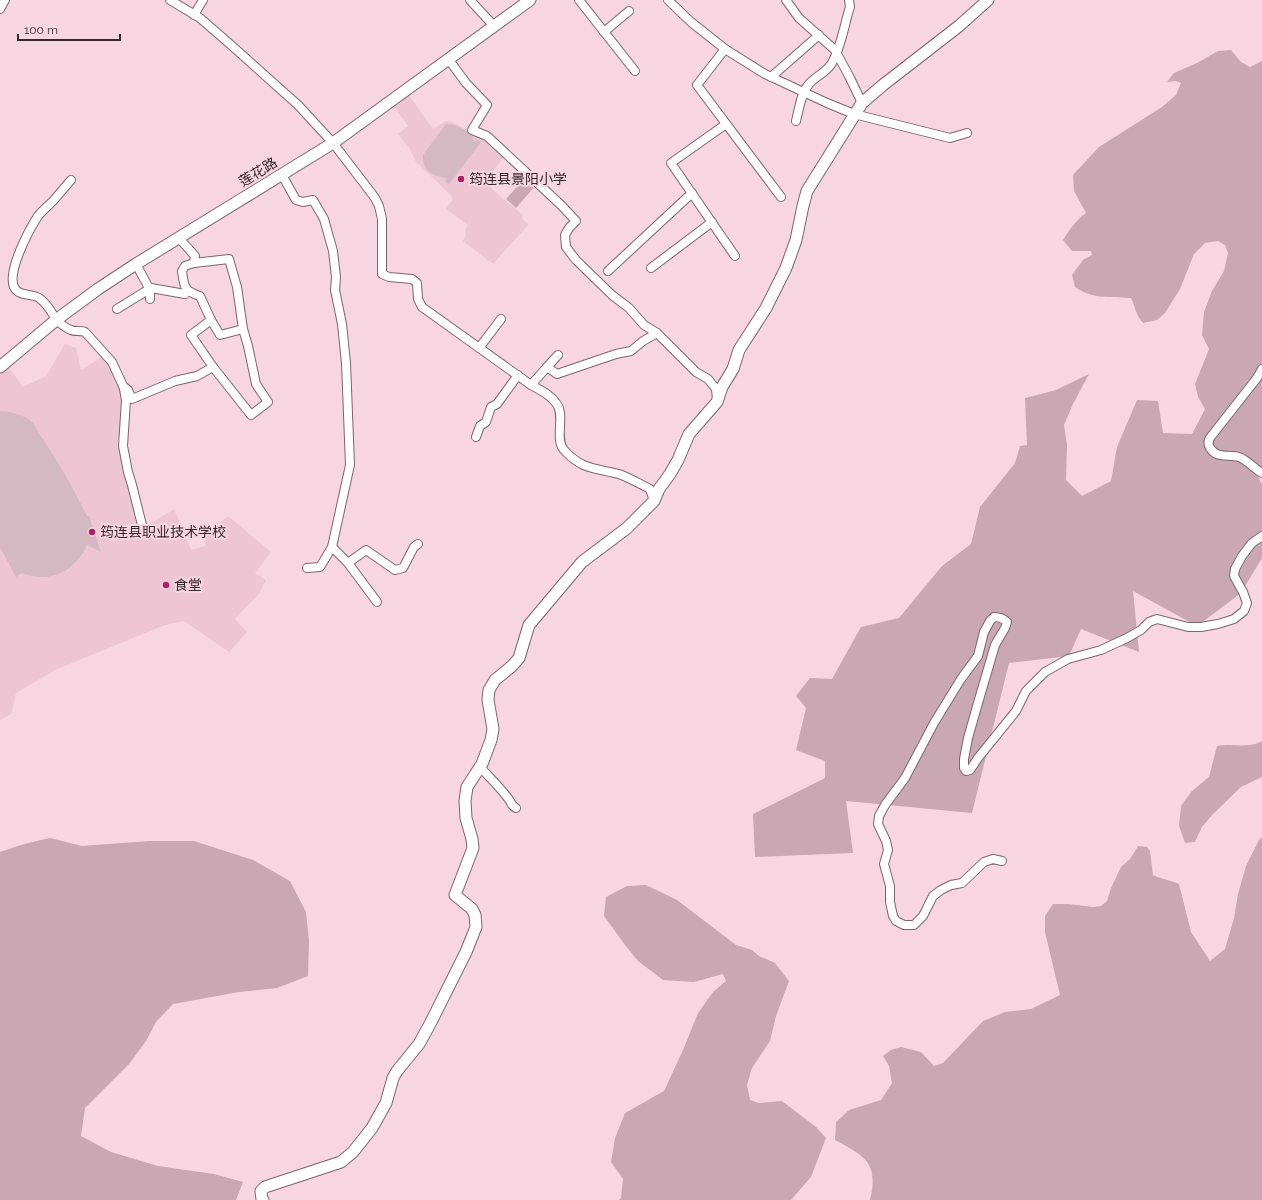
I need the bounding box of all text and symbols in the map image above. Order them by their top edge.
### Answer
scale bar [18,16,120,42]
text: 100 m [24,23,58,37]
street label: 莲花路 [236,154,280,190]
place label: 筠连县景阳小学 [469,171,567,187]
marker: 筠连县景阳小学 [456,174,466,184]
place label: 筠连县职业技术学校 [100,524,226,540]
marker: 筠连县职业技术学校 [87,527,97,537]
place label: 食堂 [174,577,202,593]
marker: 食堂 [161,580,171,590]

